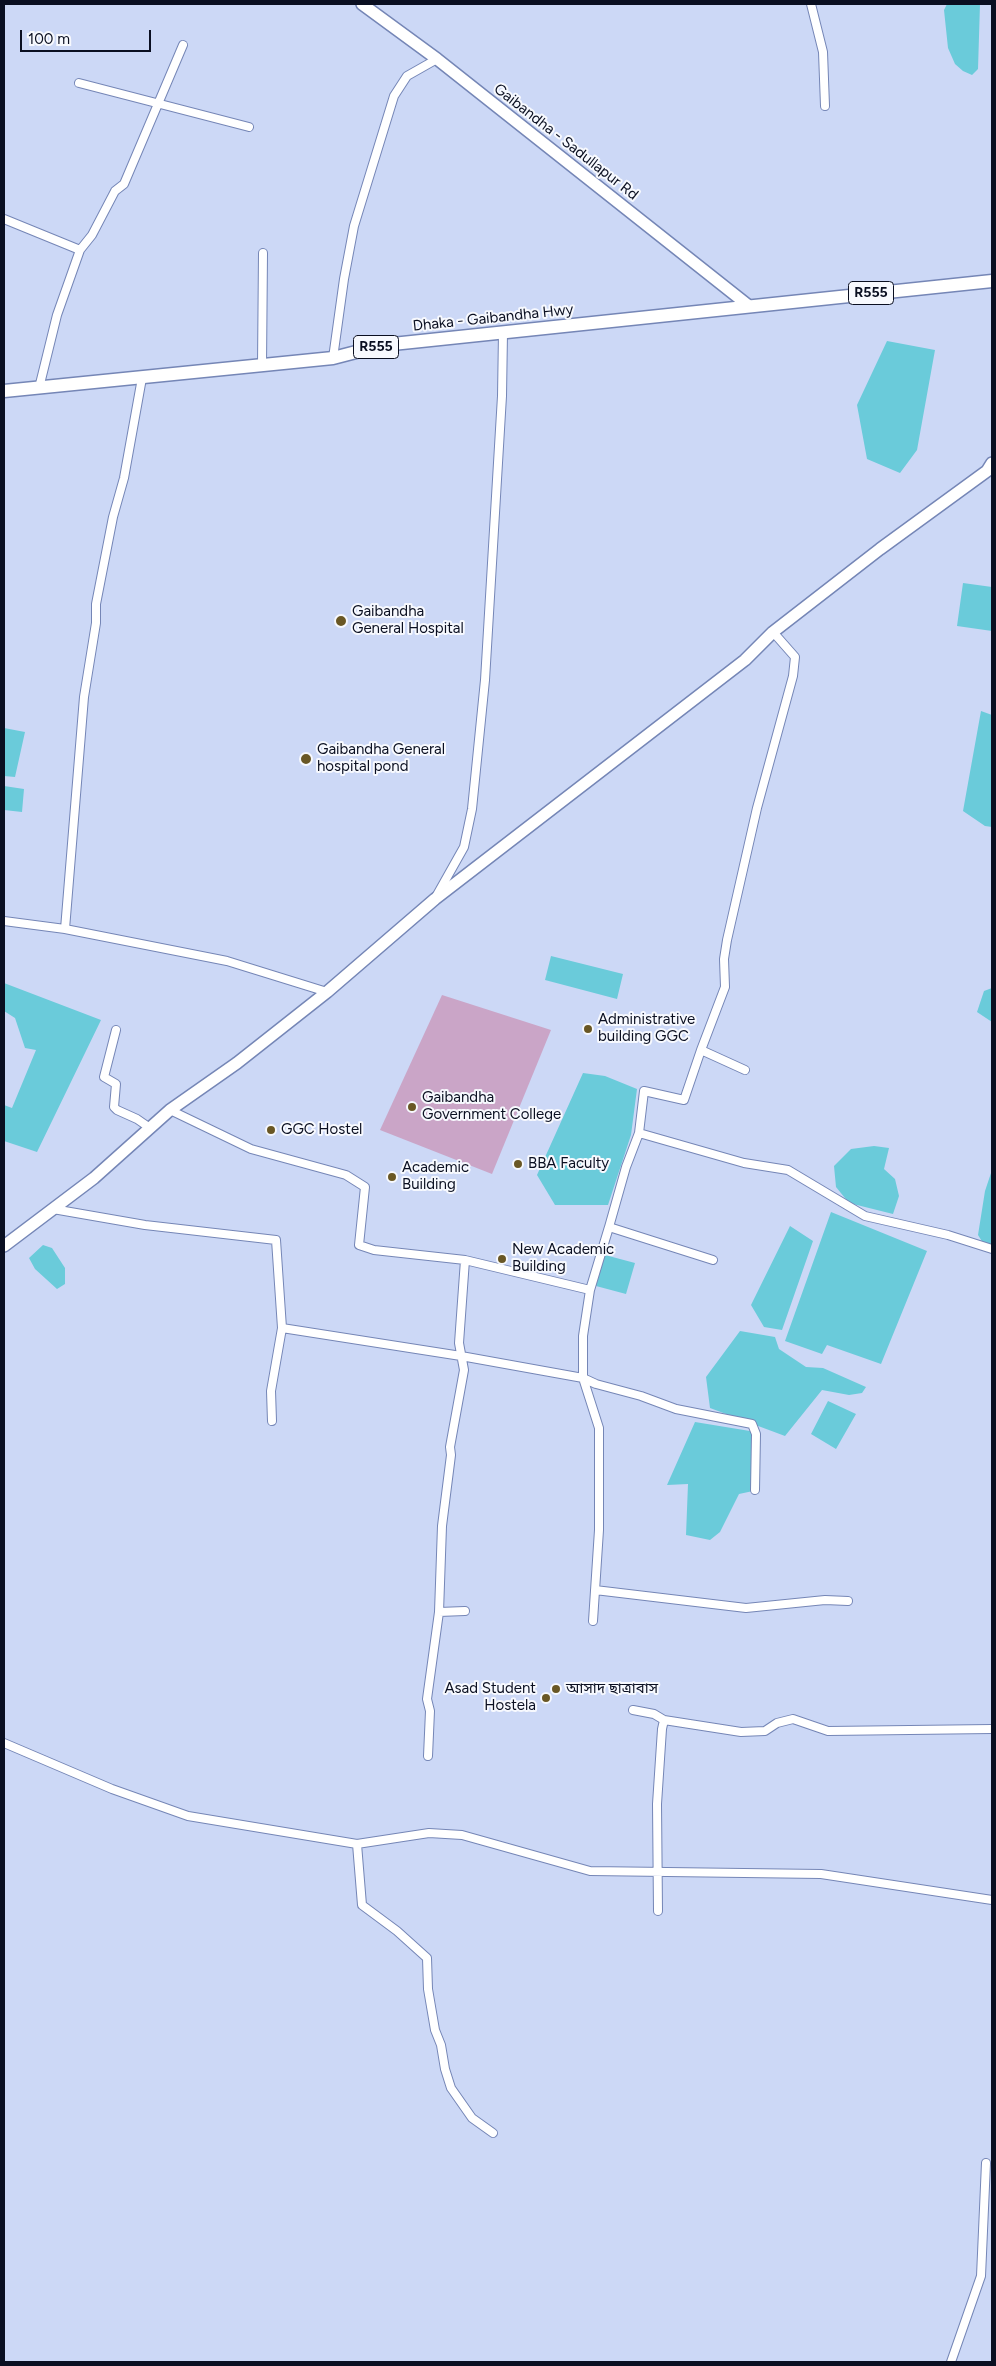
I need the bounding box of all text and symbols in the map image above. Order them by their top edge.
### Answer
scale bar [22,20,154,52]
text: 100 m [28,30,70,48]
street label: Gaibandha - Sadullapur Rd [490,80,642,204]
road number: R555 [848,282,894,304]
street label: Dhaka - Gaibandha Hwy [412,301,574,335]
road number: R555 [354,336,398,358]
place label: Gaibandha General Hospital [352,603,464,638]
marker: Gaibandha General Hospital [334,614,348,628]
place label: Gaibandha General hospital pond [317,741,445,776]
marker: Gaibandha General hospital pond [299,752,313,766]
place label: Administrative building GGC [598,1011,695,1046]
marker: Administrative building GGC [582,1023,594,1035]
place label: Gaibandha Government College [422,1089,561,1124]
marker: Gaibandha Government College [406,1101,418,1113]
place label: GGC Hostel [281,1121,362,1139]
marker: GGC Hostel [265,1124,277,1136]
place label: BBA Faculty [528,1155,609,1173]
marker: BBA Faculty [512,1158,524,1170]
place label: Academic Building [402,1159,469,1194]
marker: Academic Building [386,1171,398,1183]
place label: New Academic Building [512,1241,614,1276]
marker: New Academic Building [496,1253,508,1265]
place label: Asad Student Hostela [444,1680,536,1715]
place label: আসাদ ছাত্রাবাস [566,1680,658,1698]
marker: আসাদ ছাত্রাবাস [550,1683,562,1695]
marker: Asad Student Hostela [540,1692,552,1704]

